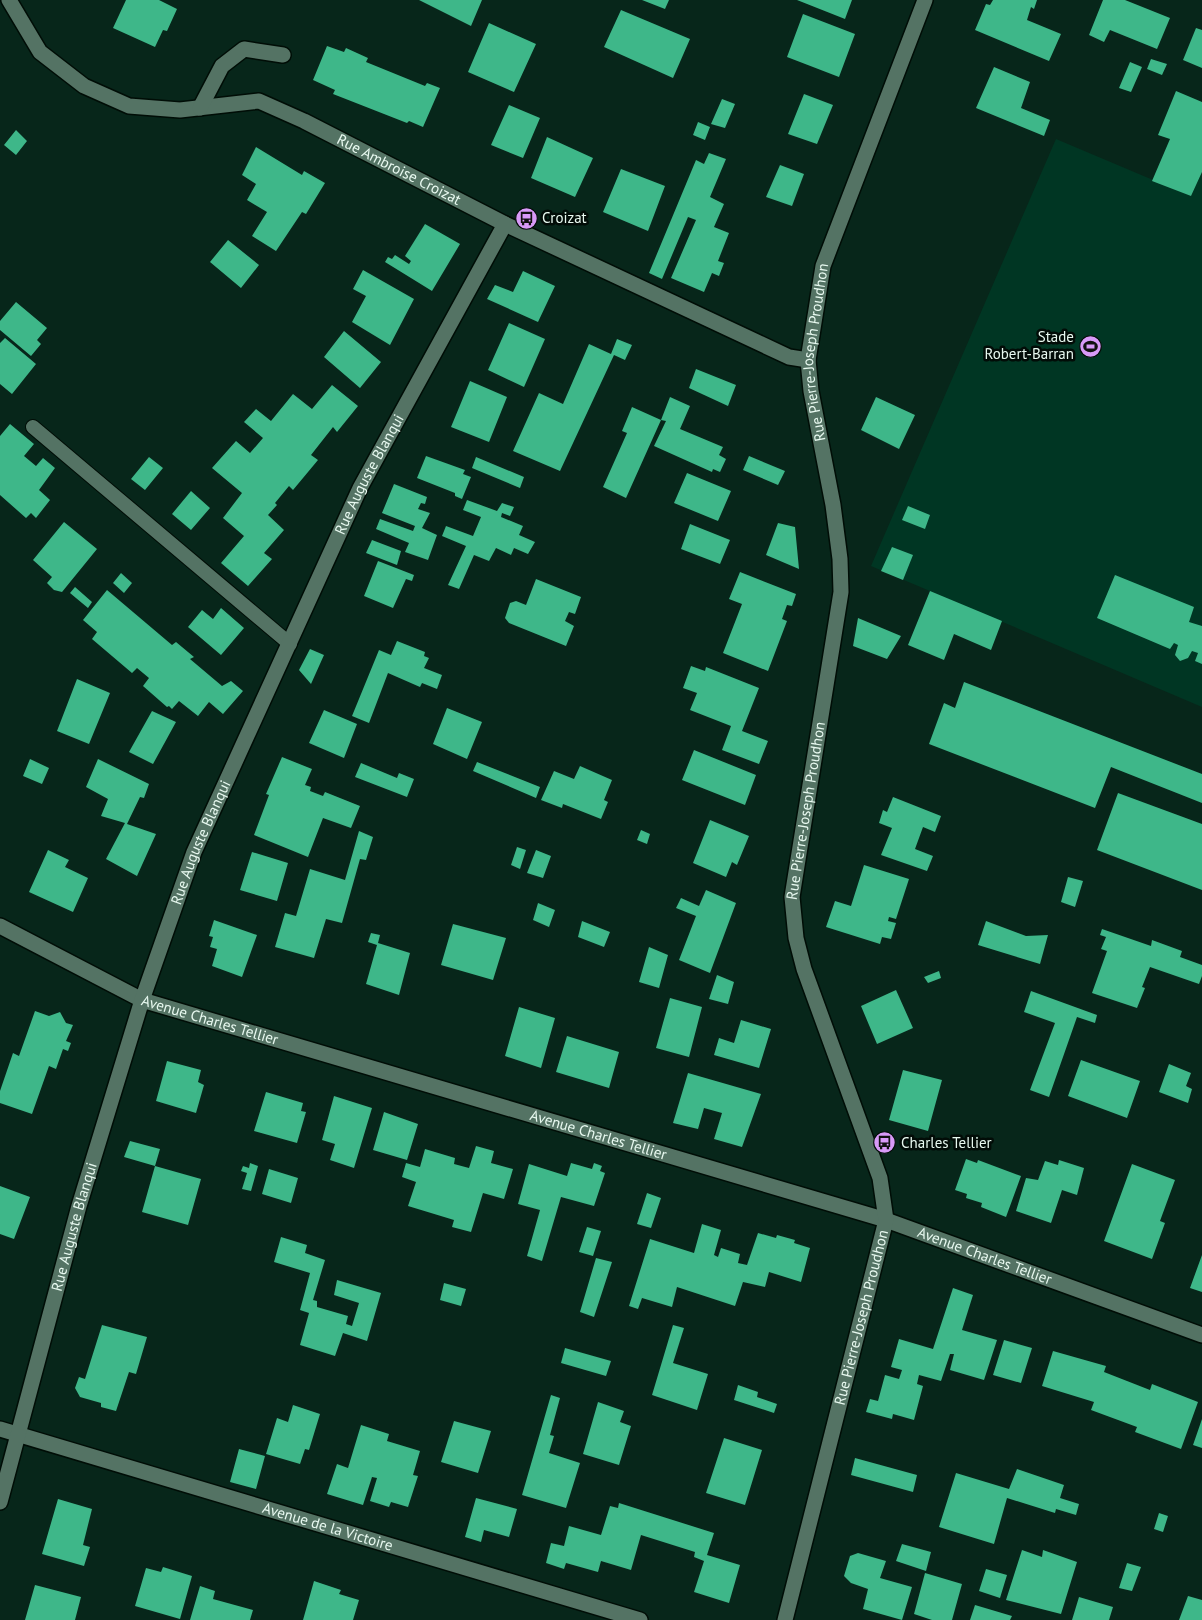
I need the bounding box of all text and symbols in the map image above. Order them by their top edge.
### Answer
street label: Rue Ambroise Croizat [334,130,464,209]
bus stop icon: Croizat [514,206,538,230]
place label: Croizat [542,208,587,227]
street label: Rue Pierre-Joseph Proudhon [798,262,832,443]
place label: Stade Robert-Barran [984,327,1074,363]
sports icon: Stade Robert-Barran [1078,334,1102,358]
street label: Rue Auguste Blanqui [330,411,408,537]
street label: Rue Pierre-Joseph Proudhon [782,720,829,901]
street label: Rue Auguste Blanqui [166,777,234,907]
street label: Avenue Charles Tellier [139,990,281,1049]
street label: Avenue Charles Tellier [528,1105,669,1164]
bus stop icon: Charles Tellier [873,1131,897,1155]
place label: Charles Tellier [901,1133,992,1152]
street label: Rue Auguste Blanqui [47,1160,101,1293]
street label: Avenue Charles Tellier [915,1222,1055,1289]
street label: Rue Pierre-Joseph Proudhon [830,1228,892,1407]
street label: Avenue de la Victoire [260,1498,395,1555]

